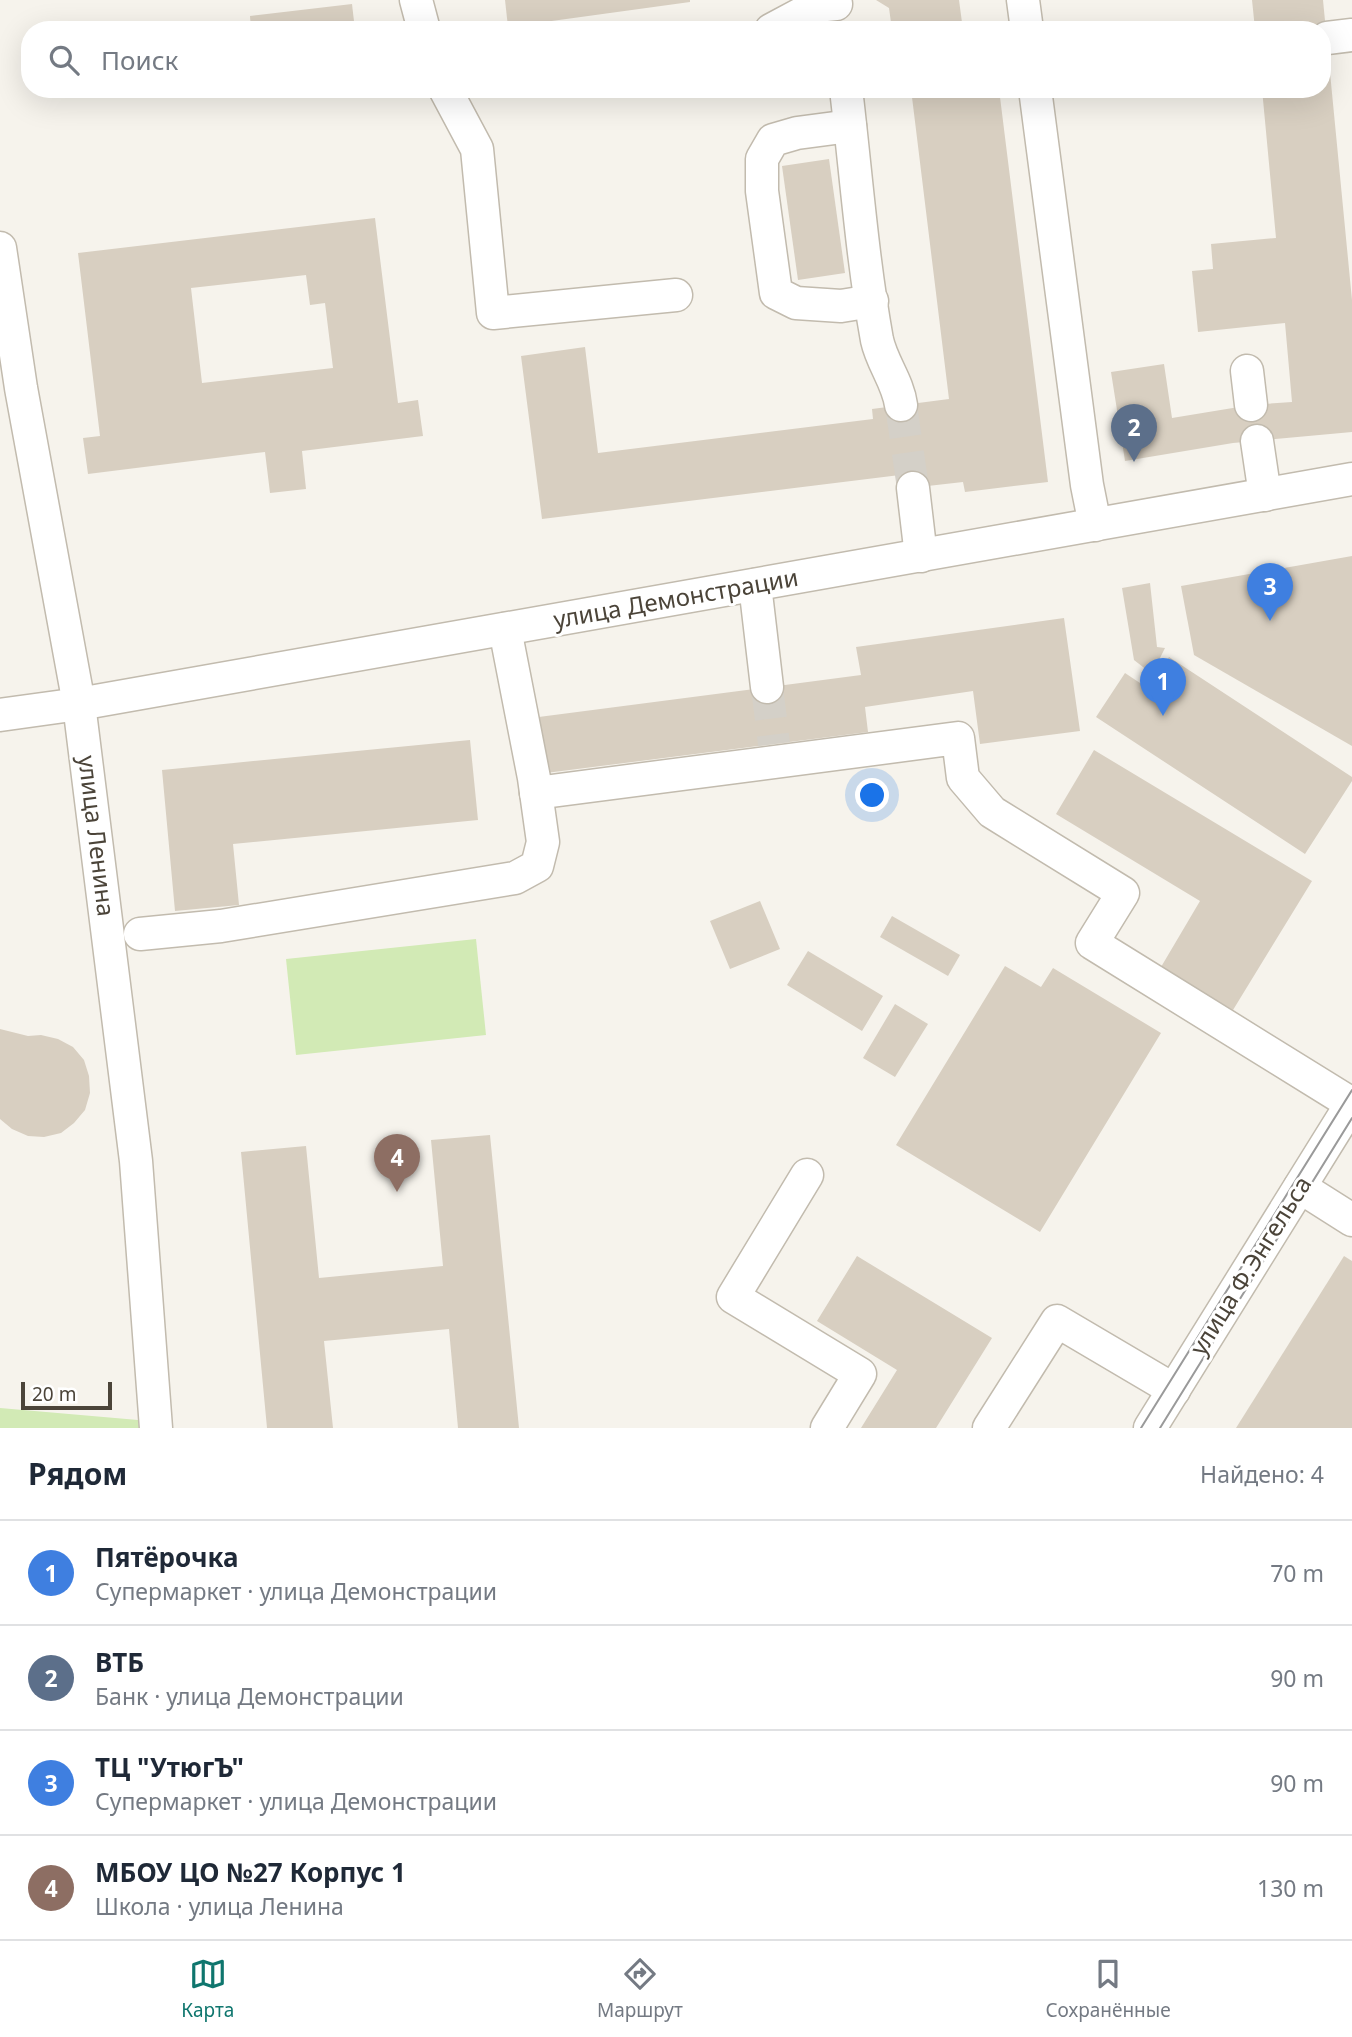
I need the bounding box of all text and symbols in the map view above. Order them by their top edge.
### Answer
search box [21,21,1331,98]
icon: search [45,41,83,79]
text: Поиск [101,42,178,78]
pin: 2 [1111,404,1157,462]
street label: улица Демонстрации [551,560,801,635]
pin: 3 [1247,563,1293,621]
pin: 1 [1140,658,1186,716]
street label: улица Ленина [71,753,124,918]
your location [855,778,889,812]
pin: 4 [374,1134,420,1192]
street label: улица Ф.Энгельса [1181,1169,1318,1361]
scale bar [21,1379,112,1411]
text: 20 m [32,1381,76,1407]
text: Рядом [28,1453,127,1494]
text: Найдено: 4 [1200,1458,1324,1490]
text: Пятёрочка [95,1539,239,1575]
text: 1 [44,1557,58,1589]
text: 70 m [1270,1557,1324,1589]
text: Супермаркет · улица Демонстрации [95,1575,497,1607]
text: ВТБ [95,1644,144,1680]
text: 2 [44,1662,58,1694]
text: 90 m [1270,1662,1324,1694]
text: Банк · улица Демонстрации [95,1680,404,1712]
text: ТЦ "УтюгЪ" [95,1749,244,1785]
text: 3 [44,1767,58,1799]
text: 90 m [1270,1767,1324,1799]
text: Супермаркет · улица Демонстрации [95,1785,497,1817]
text: МБОУ ЦО №27 Корпус 1 [95,1854,406,1890]
text: 4 [44,1872,58,1904]
text: 130 m [1257,1872,1324,1904]
text: Школа · улица Ленина [95,1890,344,1922]
tab: Карта [181,1955,234,2023]
tab: Маршрут [597,1955,683,2023]
tab: Сохранённые [1045,1955,1171,2023]

